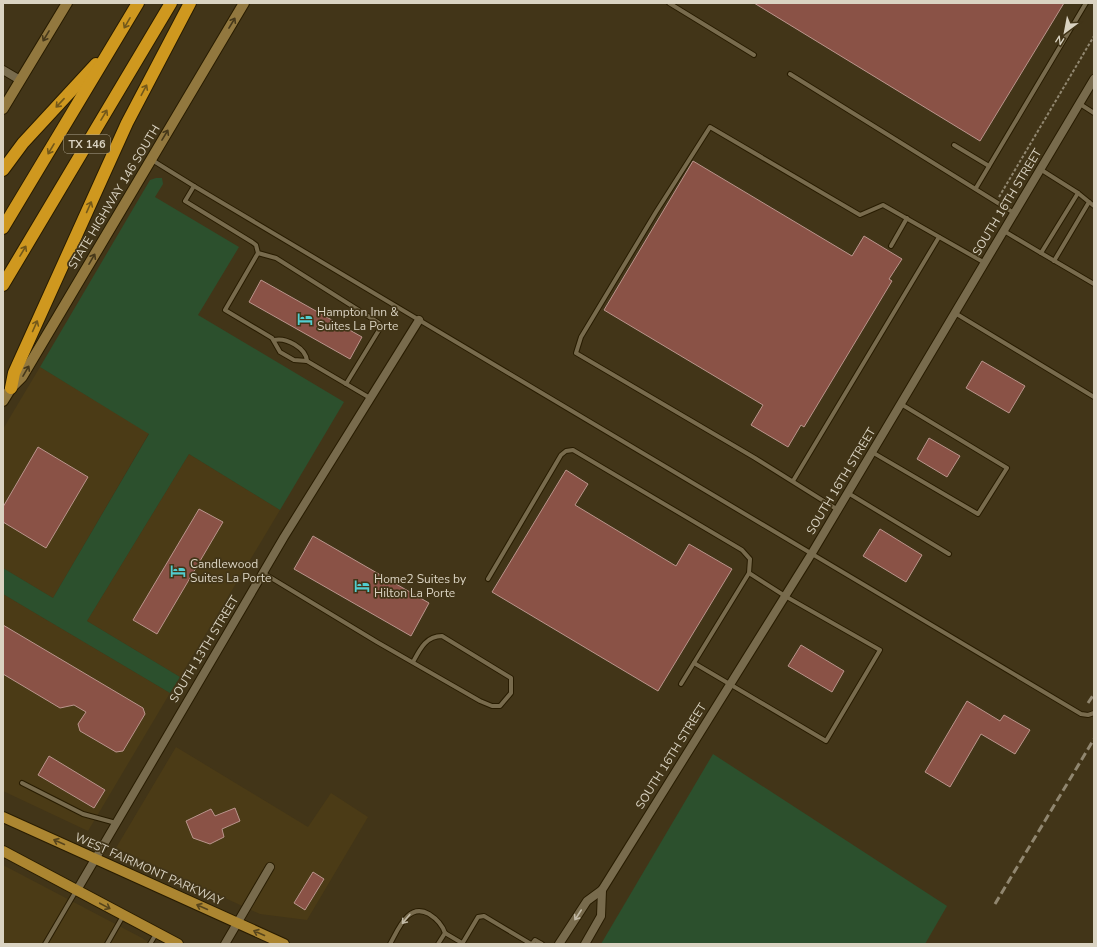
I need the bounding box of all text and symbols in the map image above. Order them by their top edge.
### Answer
north arrow [1045,12,1085,52]
one-way arrow [122,17,130,29]
one-way arrow [228,17,236,29]
one-way arrow [42,30,50,42]
text: N [1052,32,1067,49]
one-way arrow [141,84,149,96]
one-way arrow [55,98,64,108]
one-way arrow [100,110,108,121]
street label: STATE HIGHWAY 146 SOUTH [64,122,164,272]
one-way arrow [162,129,170,141]
road number: TX 146 [64,135,110,153]
one-way arrow [47,143,55,154]
street label: SOUTH 16TH STREET [969,145,1046,258]
one-way arrow [86,202,93,214]
one-way arrow [19,246,27,257]
one-way arrow [89,253,97,265]
place label: Hampton Inn & Suites La Porte [317,304,399,334]
hotel icon: Hampton Inn & Suites La Porte [296,310,314,328]
one-way arrow [32,320,39,332]
one-way arrow [23,365,31,377]
street label: SOUTH 16TH STREET [803,424,880,537]
place label: Candlewood Suites La Porte [190,556,271,586]
hotel icon: Candlewood Suites La Porte [169,562,187,580]
place label: Home2 Suites by Hilton La Porte [374,571,467,601]
hotel icon: Home2 Suites by Hilton La Porte [353,577,371,595]
street label: SOUTH 13TH STREET [166,592,243,705]
street label: SOUTH 16TH STREET [632,699,711,812]
street label: WEST FAIRMONT PARKWAY [72,829,226,909]
one-way arrow [54,838,66,845]
one-way arrow [99,903,111,911]
one-way arrow [197,903,209,910]
one-way arrow [574,909,582,920]
one-way arrow [401,914,410,924]
one-way arrow [253,929,265,936]

